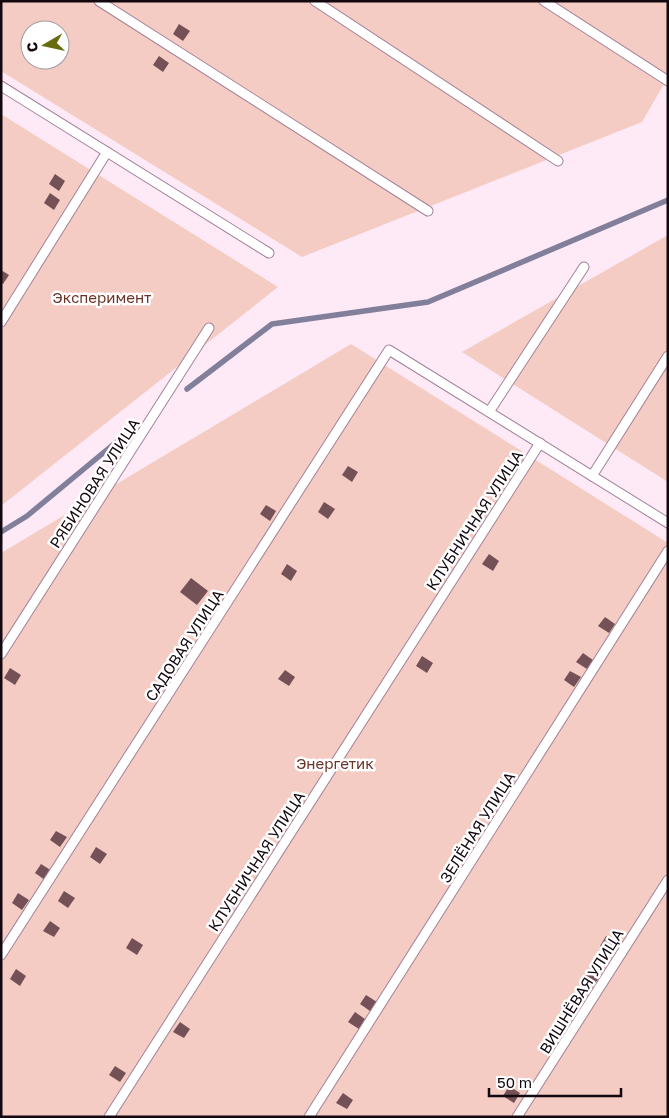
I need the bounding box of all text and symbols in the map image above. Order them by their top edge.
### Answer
north arrow [20,20,70,70]
text: С [22,41,41,53]
park label: Эксперимент [53,288,152,306]
street label: РЯБИНОВАЯ УЛИЦА [45,415,143,551]
street label: КЛУБНИЧНАЯ УЛИЦА [422,447,526,593]
street label: САДОВАЯ УЛИЦА [141,586,227,704]
park label: Энергетик [296,754,374,772]
street label: ЗЕЛЁНАЯ УЛИЦА [436,768,518,886]
street label: КЛУБНИЧНАЯ УЛИЦА [204,788,308,934]
street label: ВИШНЁВАЯ УЛИЦА [535,925,627,1057]
scale bar [489,1066,622,1098]
text: 50 m [497,1073,532,1091]

